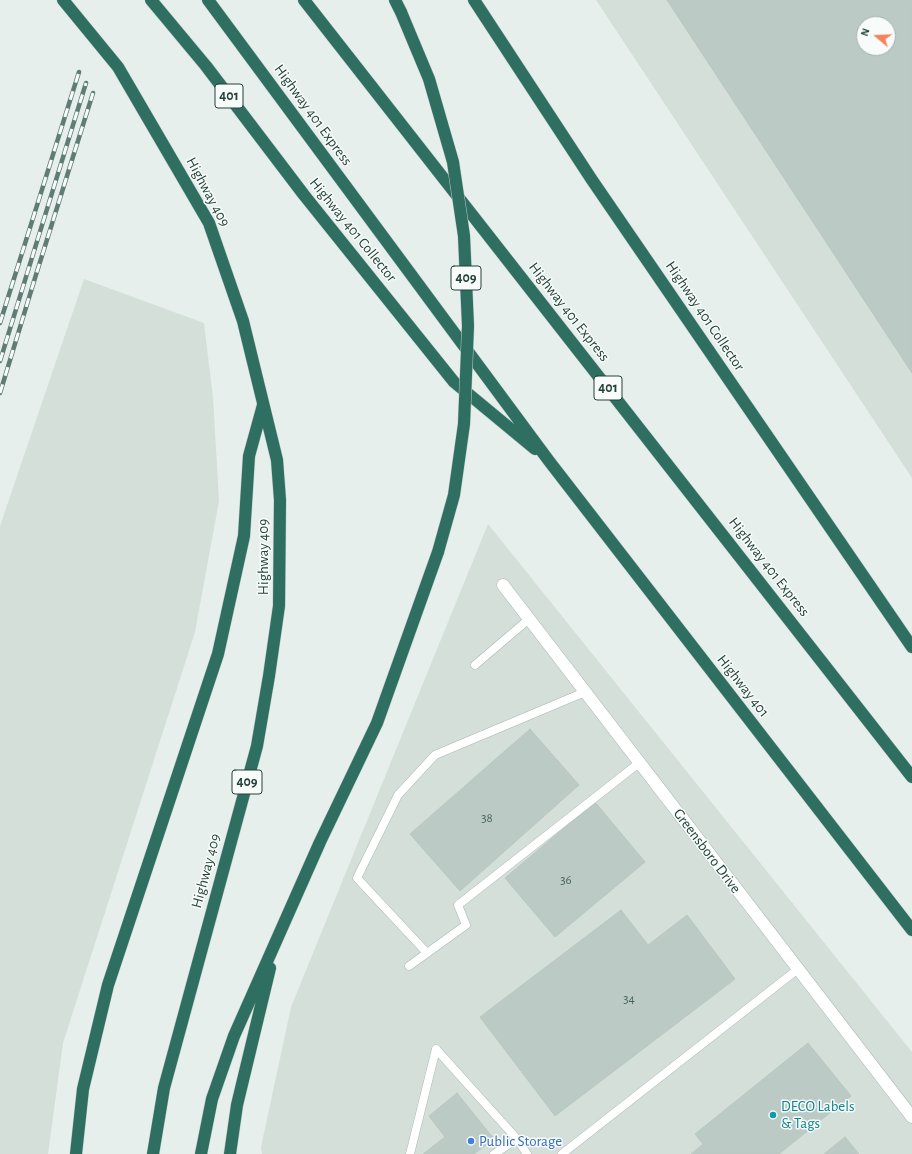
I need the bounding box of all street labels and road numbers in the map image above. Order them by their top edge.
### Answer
street label: Highway 401 Express [270,61,356,169]
road number: 401 [215,84,243,108]
street label: Highway 409 [182,154,234,230]
street label: Highway 401 Collector [306,174,400,286]
street label: Highway 401 Collector [662,258,748,374]
street label: Highway 401 Express [525,259,613,365]
road number: 409 [451,266,481,290]
road number: 401 [594,376,622,400]
street label: Highway 401 Express [725,514,813,620]
street label: Highway 409 [254,519,272,595]
street label: Highway 401 [713,651,773,721]
road number: 409 [232,770,262,794]
street label: Greensboro Drive [669,805,745,897]
street label: Highway 409 [187,832,225,910]

